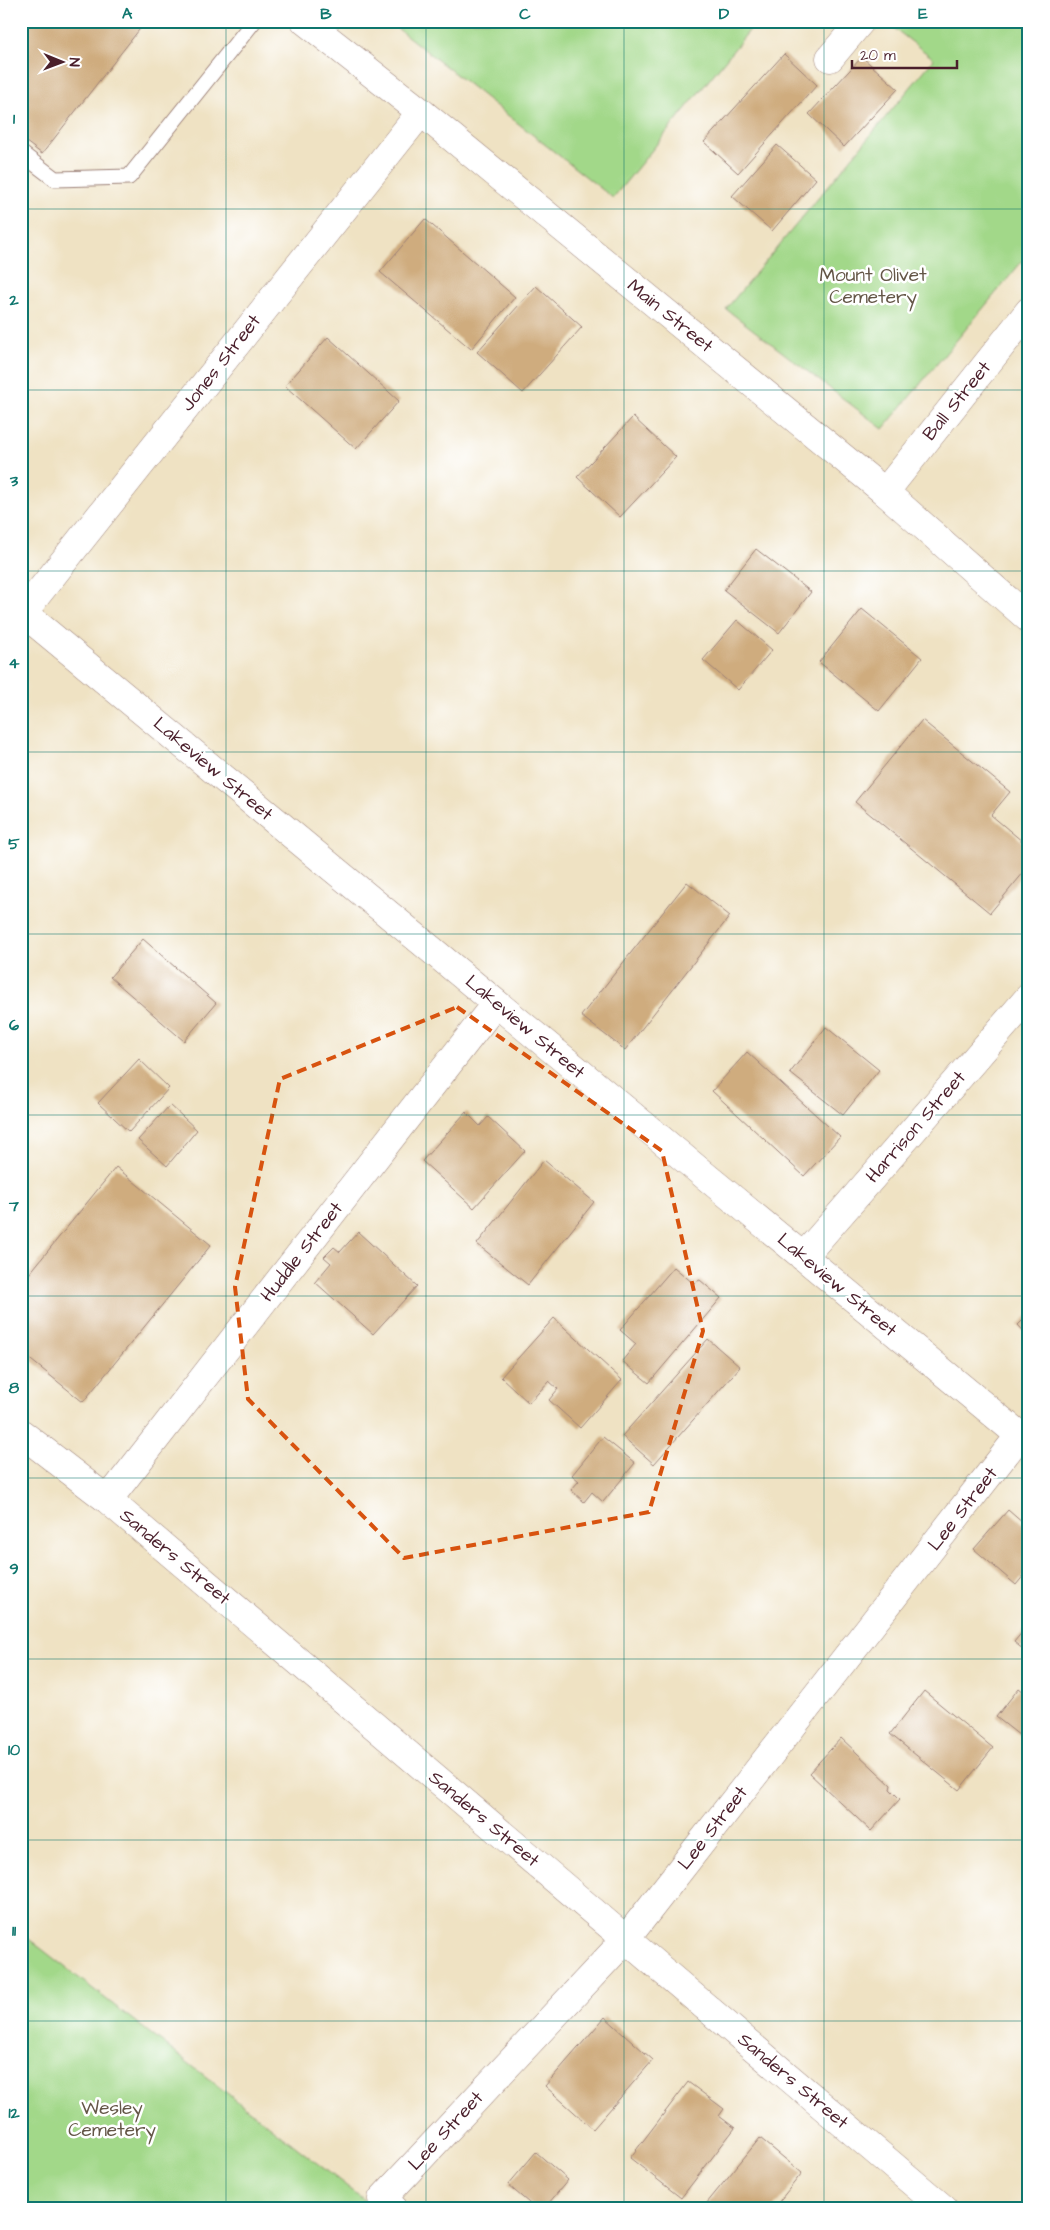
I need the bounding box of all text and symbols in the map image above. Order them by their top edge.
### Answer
text: A [122,3,133,25]
text: B [320,3,332,25]
text: C [519,3,531,25]
text: D [719,3,730,25]
text: E [918,3,928,25]
north arrow [38,38,88,88]
scale bar [852,38,958,70]
text: 20 m [860,45,896,66]
text: N [64,58,84,67]
text: 1 [13,108,16,130]
park label: Mount Olivet Cemetery [819,262,927,312]
street label: Main Street [621,273,719,359]
text: 2 [8,289,19,311]
street label: Jones Street [175,309,268,417]
street label: Ball Street [916,355,998,447]
text: 3 [9,470,19,492]
text: 4 [9,652,20,674]
street label: Lakeview Street [147,711,279,828]
text: 5 [8,833,20,855]
street label: Lakeview Street [459,969,591,1086]
text: 6 [9,1014,19,1036]
street label: Harrison Street [860,1065,973,1189]
text: 7 [8,1195,19,1217]
street label: Huddle Street [254,1196,350,1308]
street label: Lakeview Street [771,1227,903,1344]
text: 8 [9,1377,20,1399]
street label: Lee Street [922,1461,1005,1557]
street label: Sanders Street [114,1502,237,1612]
text: 9 [9,1558,19,1580]
text: 10 [8,1739,20,1761]
street label: Sanders Street [423,1764,546,1874]
street label: Lee Street [672,1780,755,1876]
text: 11 [12,1920,17,1942]
street label: Sanders Street [732,2026,855,2136]
street label: Lee Street [402,2085,490,2177]
park label: Wesley Cemetery [68,2095,156,2145]
text: 12 [8,2102,20,2124]

